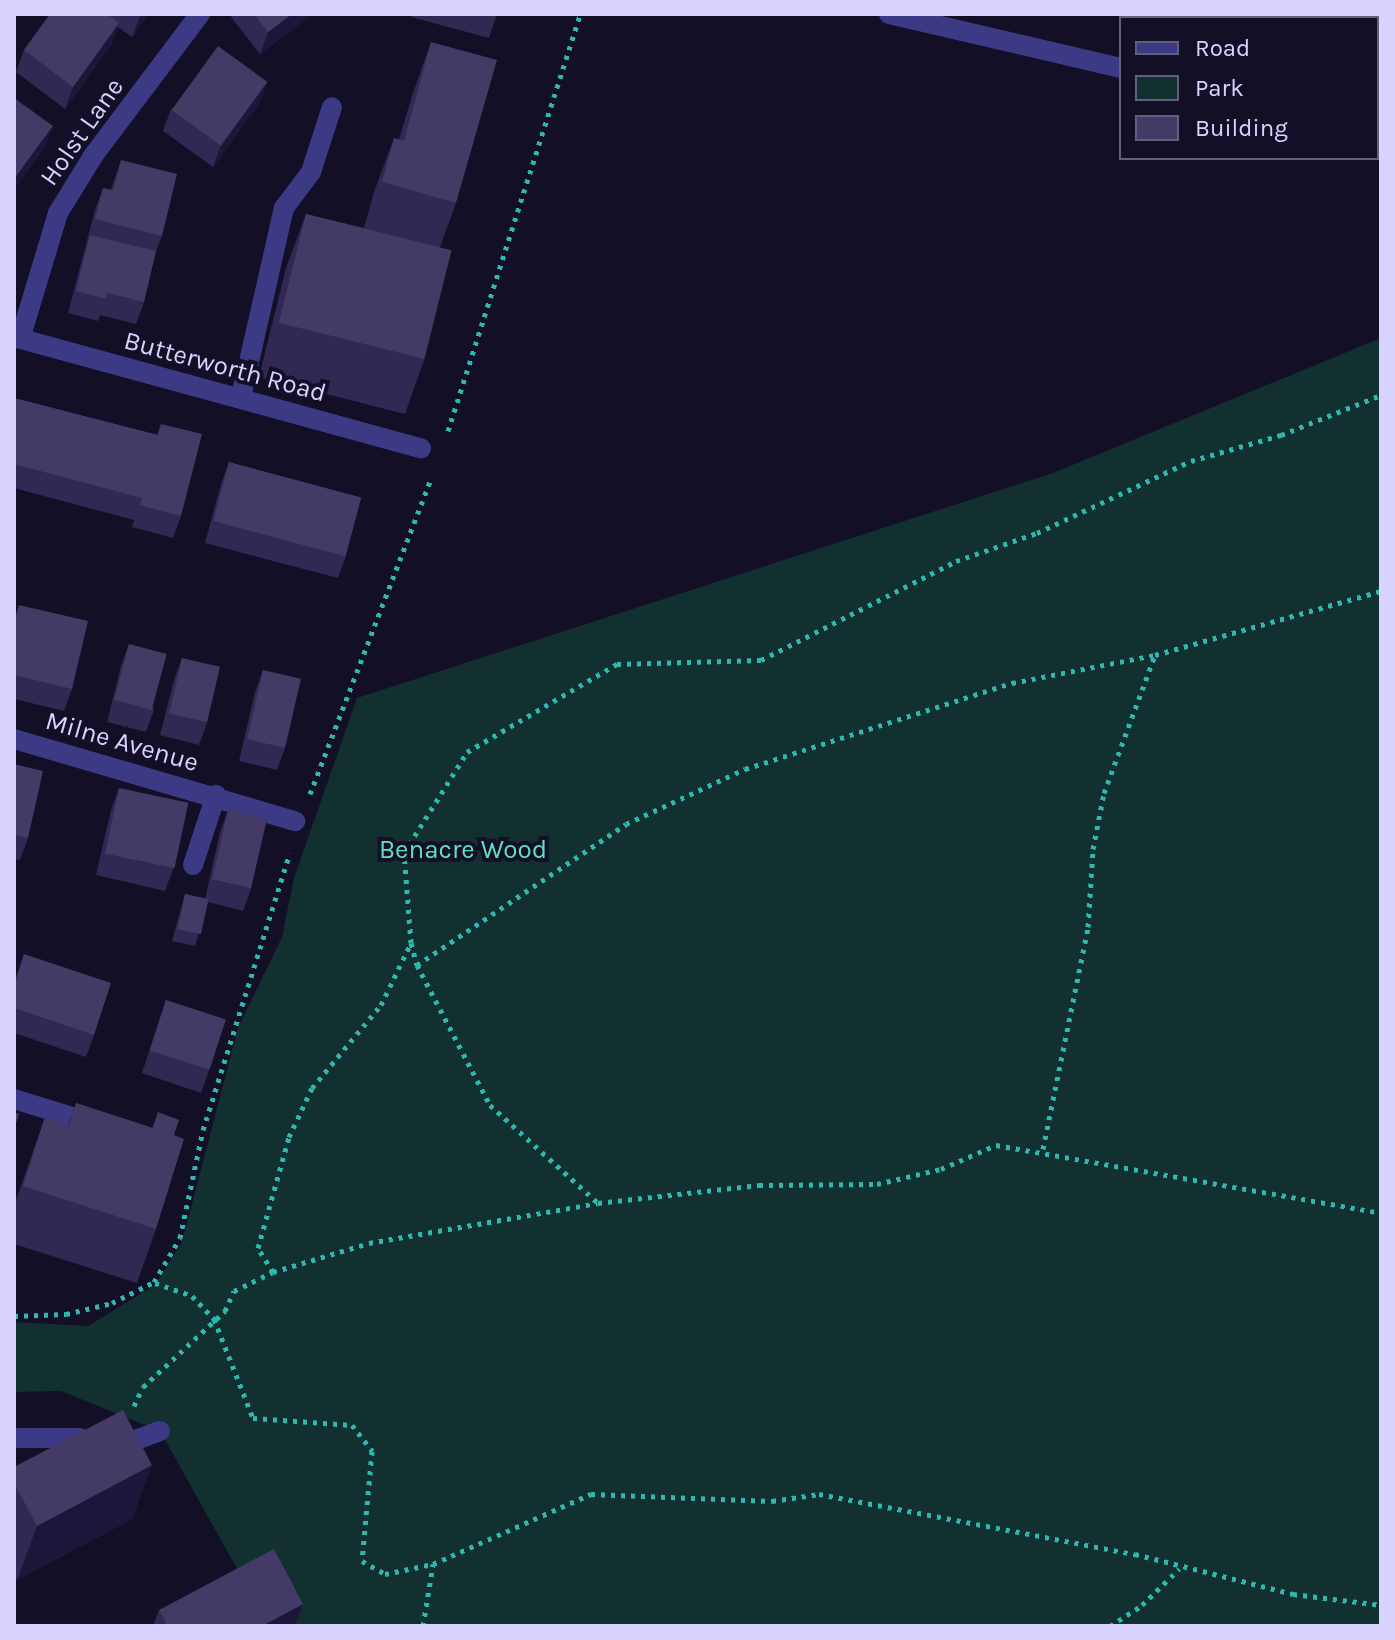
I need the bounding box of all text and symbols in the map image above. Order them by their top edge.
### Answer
legend [1119,16,1379,160]
text: Road [1195,34,1250,62]
street label: Holst Lane [34,72,130,192]
text: Park [1195,74,1244,102]
text: Building [1195,114,1288,142]
street label: Butterworth Road [120,325,330,409]
street label: Milne Avenue [42,705,202,779]
park label: Benacre Wood [379,834,547,866]

